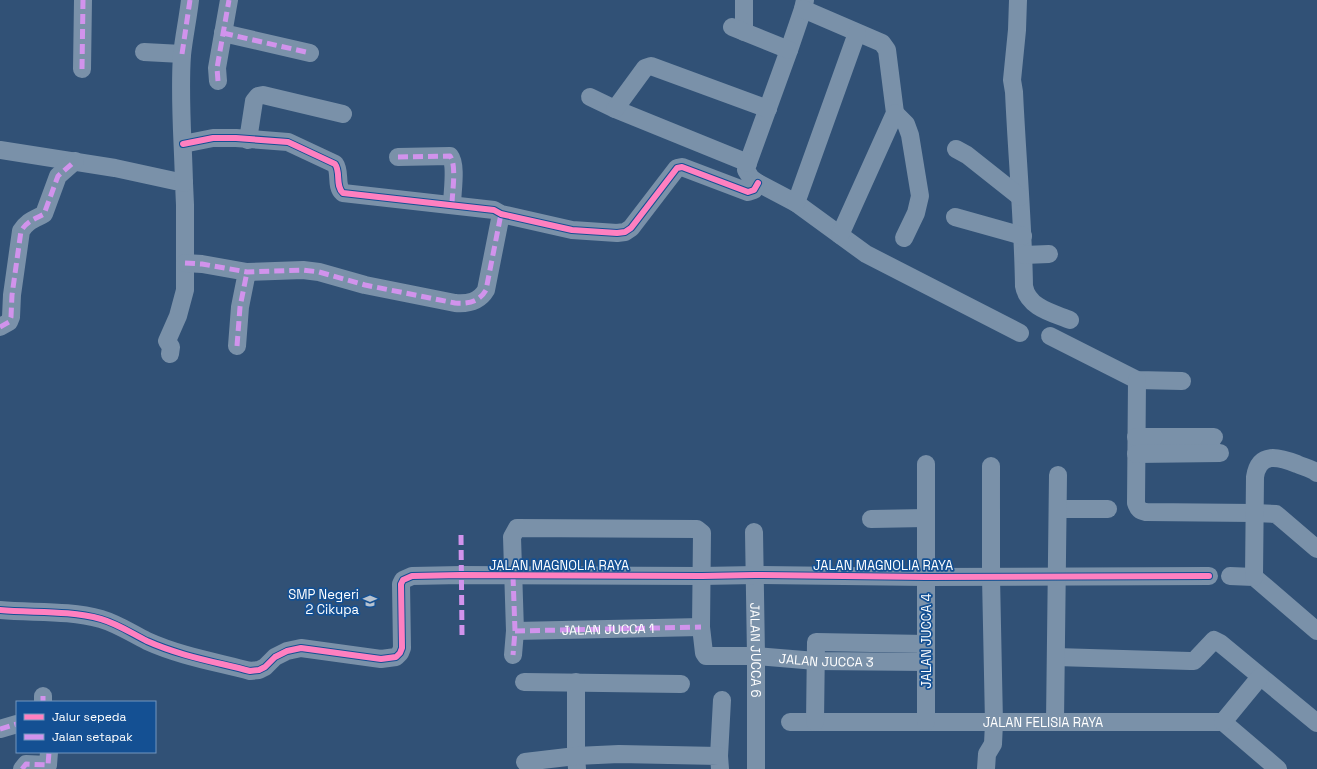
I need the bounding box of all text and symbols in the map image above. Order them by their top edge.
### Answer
street label: JALAN MAGNOLIA RAYA [489,557,629,574]
street label: JALAN MAGNOLIA RAYA [813,557,953,574]
place label: SMP Negeri 2 Cikupa [288,586,360,618]
school or university icon: SMP Negeri 2 Cikupa [362,593,378,609]
street label: JALAN JUCCA 4 [918,593,935,689]
street label: JALAN JUCCA 6 [747,602,765,698]
street label: JALAN JUCCA 1 [561,620,654,638]
street label: JALAN JUCCA 3 [778,649,874,670]
legend [16,701,156,753]
text: Jalur sepeda [52,709,127,725]
street label: JALAN FELISIA RAYA [983,714,1103,731]
text: Jalan setapak [52,729,133,745]

